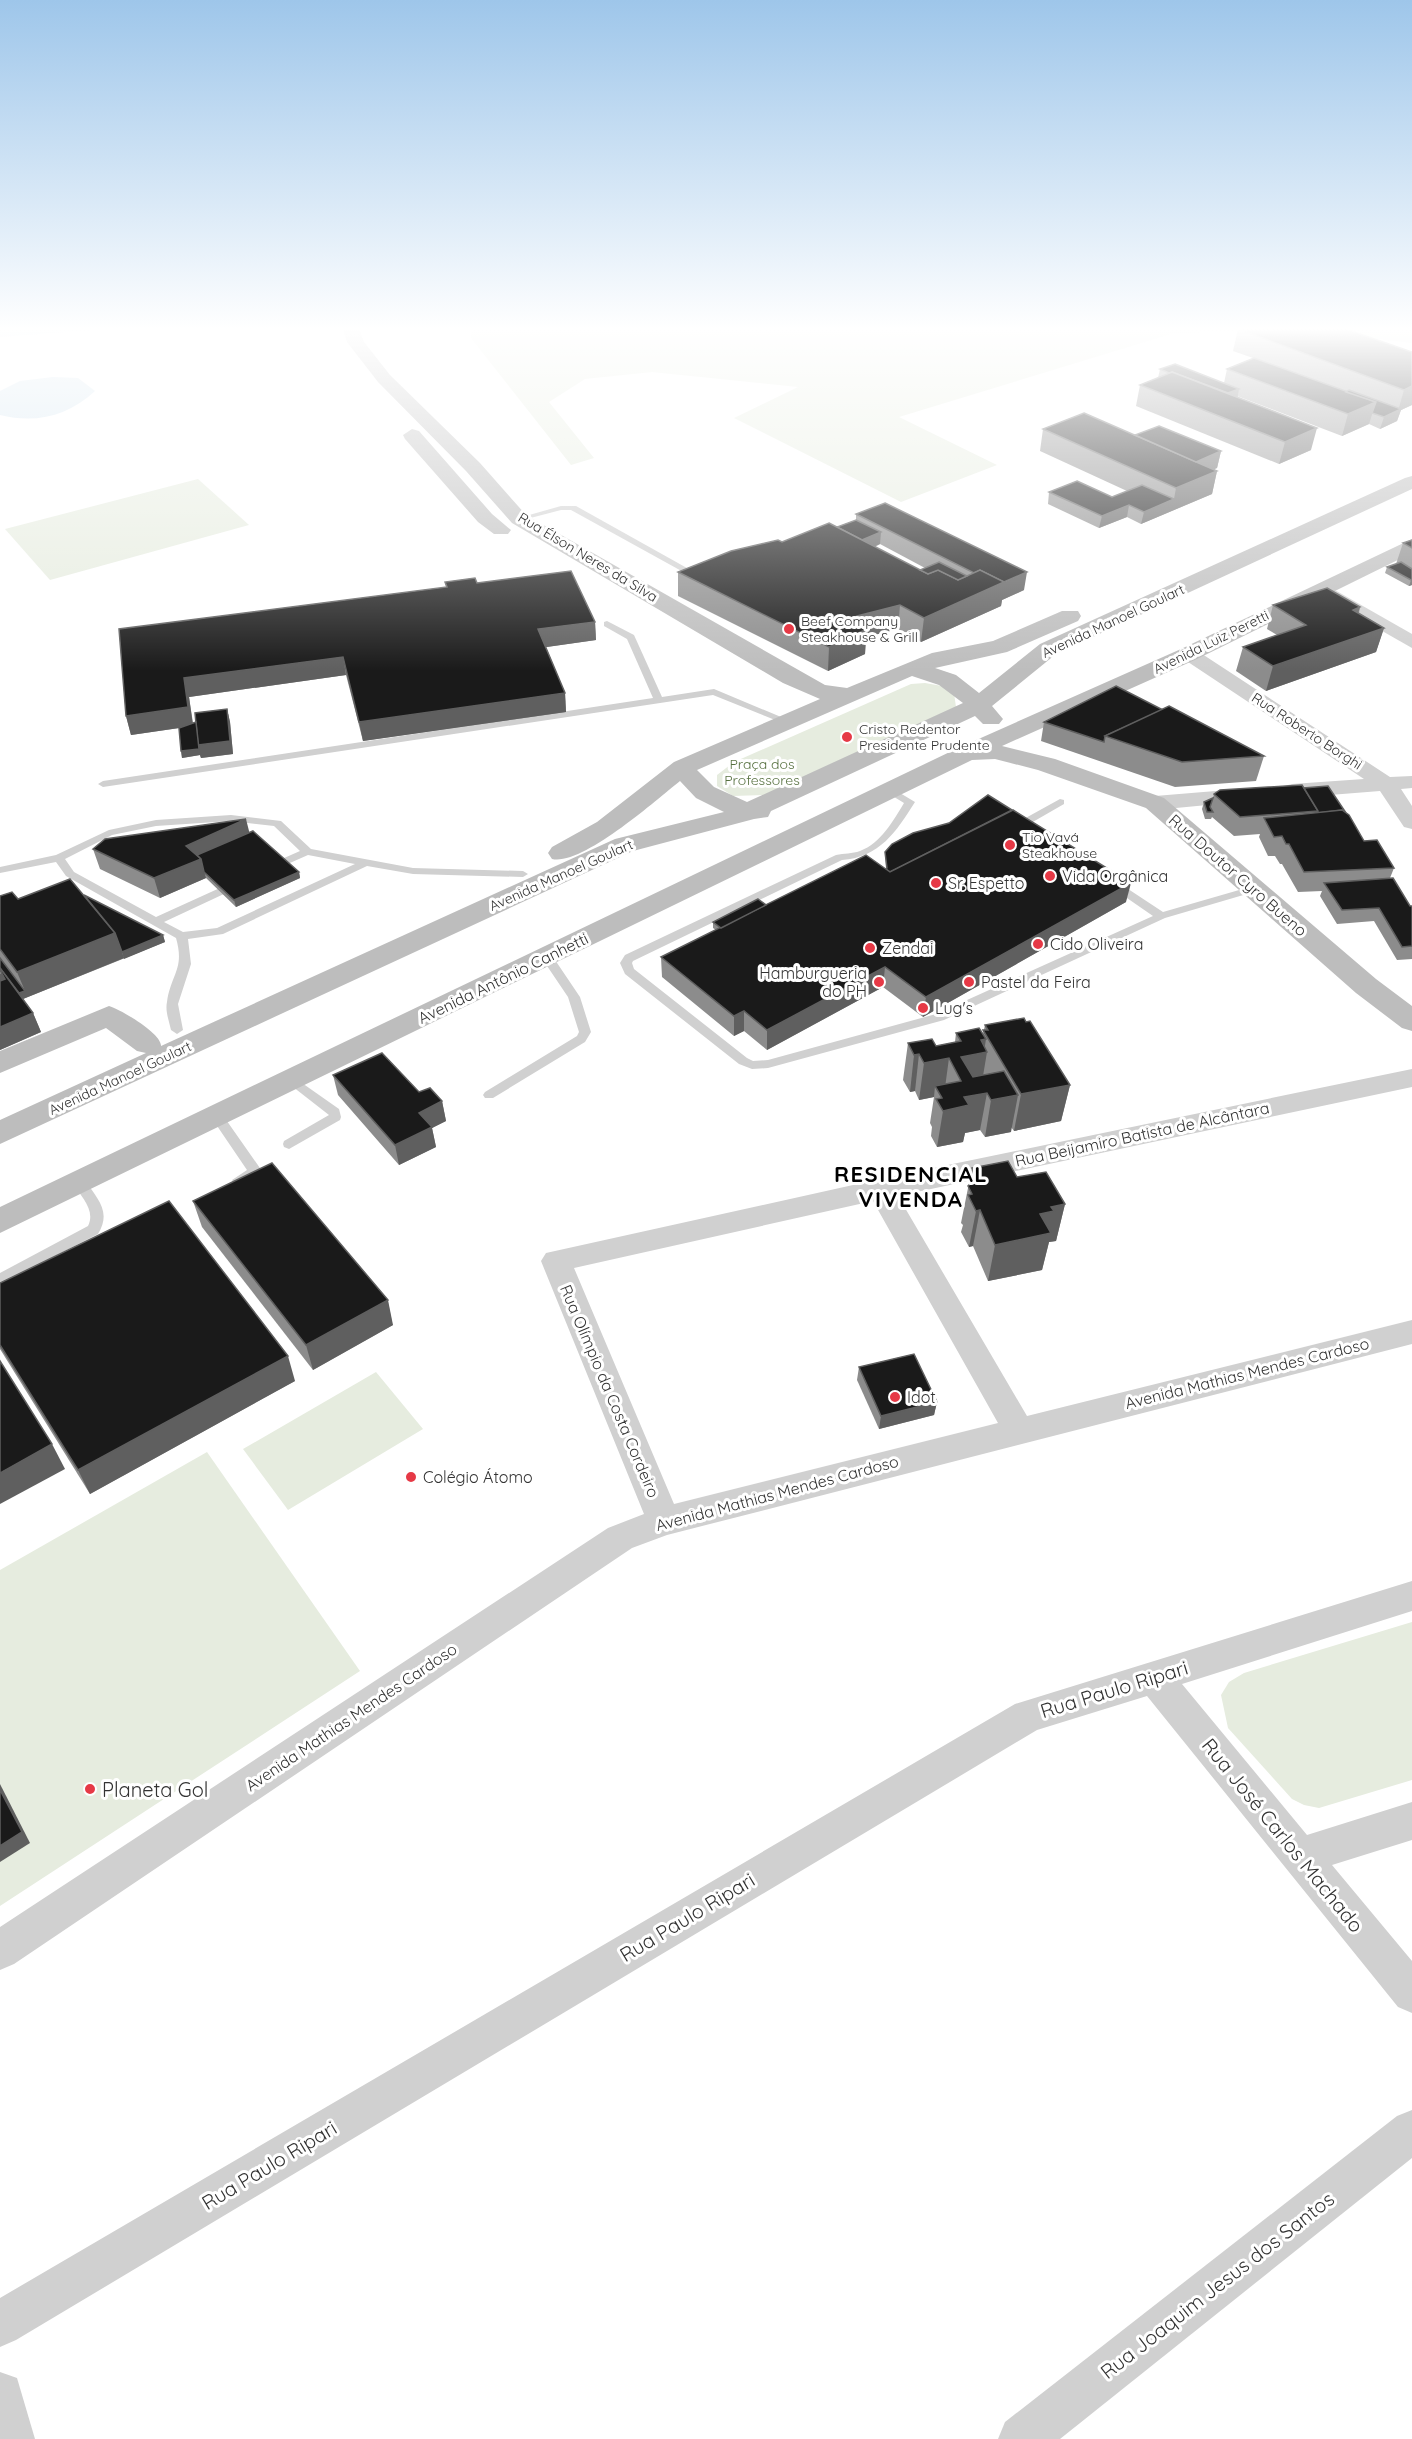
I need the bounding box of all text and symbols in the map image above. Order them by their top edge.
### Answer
street label: Rua Élson Neres da Silva [515,508,661,606]
street label: Avenida Manoel Goulart [1039,580,1187,662]
street label: Avenida Luiz Peretti [1150,606,1272,678]
place label: Beef Company Steakhouse & Grill [801,612,918,646]
marker: Beef Company Steakhouse & Grill [782,622,796,636]
street label: Rua Roberto Borghi [1248,688,1366,774]
place label: Cristo Redentor Presidente Prudente [859,720,990,754]
marker: Cristo Redentor Presidente Prudente [840,730,854,744]
park label: Praça dos Professores [724,755,800,789]
street label: Rua Doutor Cyro Bueno [1165,810,1311,940]
place label: Tio Vavá Steakhouse [1022,828,1097,862]
street label: Avenida Manoel Goulart [486,835,636,915]
marker: Tio Vavá Steakhouse [1003,838,1017,852]
place label: Vida Orgânica [1062,866,1168,886]
marker: Vida Orgânica [1043,869,1057,883]
place label: Sr. Espetto [948,873,1025,893]
marker: Sr. Espetto [929,876,943,890]
street label: Avenida Antônio Canhetti [415,928,591,1028]
place label: Cido Oliveira [1050,934,1143,954]
marker: Cido Oliveira [1031,937,1045,951]
place label: Zendai [882,938,933,958]
marker: Zendai [863,941,877,955]
place label: Hamburgueria do PH [759,963,867,1001]
place label: Pastel da Feira [981,972,1091,992]
marker: Hamburgueria do PH [872,975,886,989]
marker: Pastel da Feira [962,975,976,989]
place label: Lug's [935,998,973,1018]
marker: Lug's [916,1001,930,1015]
street label: Avenida Manoel Goulart [46,1037,194,1119]
street label: Rua Beijamiro Batista de Alcântara [1013,1097,1271,1171]
district label: RESIDENCIAL VIVENDA [834,1160,988,1213]
street label: Rua Olímpio da Costa Cordeiro [556,1282,664,1500]
street label: Avenida Mathias Mendes Cardoso [1123,1333,1371,1413]
place label: Idot [907,1387,936,1407]
marker: Idot [888,1390,902,1404]
street label: Avenida Mathias Mendes Cardoso [653,1451,901,1535]
place label: Colégio Átomo [423,1467,533,1487]
marker: Colégio Átomo [404,1470,418,1484]
street label: Avenida Mathias Mendes Cardoso [241,1639,461,1795]
street label: Rua Paulo Ripari [1037,1655,1191,1723]
street label: Rua José Carlos Machado [1197,1733,1369,1937]
place label: Planeta Gol [102,1777,208,1802]
marker: Planeta Gol [83,1782,97,1796]
street label: Rua Paulo Ripari [615,1867,759,1967]
street label: Rua Paulo Ripari [197,2115,341,2215]
street label: Rua Joaquim Jesus dos Santos [1095,2186,1339,2384]

